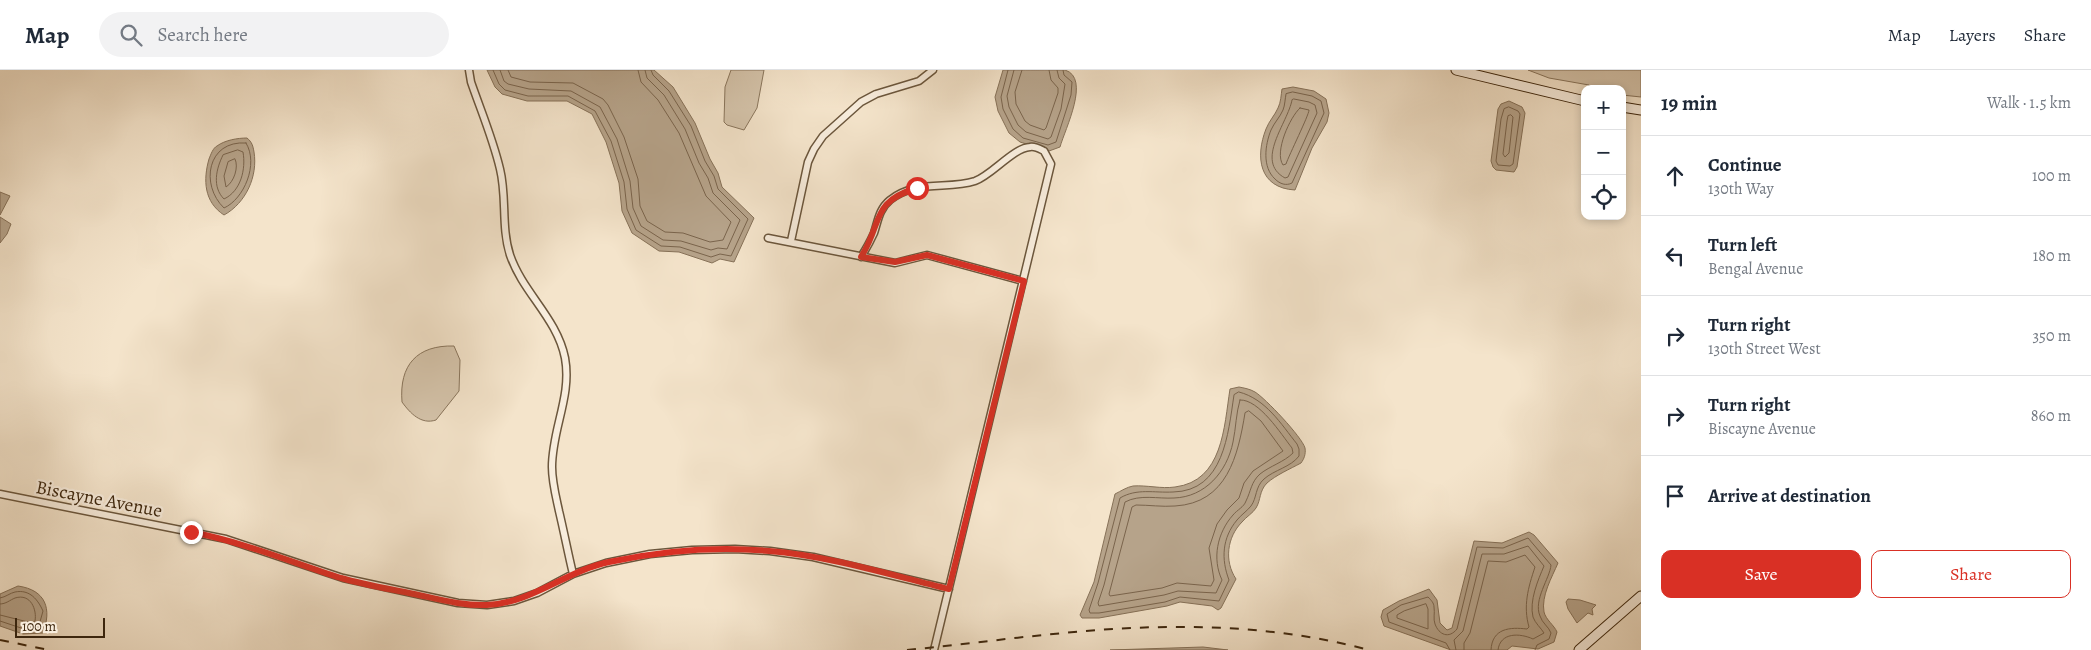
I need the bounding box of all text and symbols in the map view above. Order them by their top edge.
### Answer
search box [99,12,449,57]
text: Map [25,19,69,51]
icon: search [117,21,145,49]
text: Search here [157,22,248,48]
text: Map [1888,23,1921,47]
text: Layers [1949,23,1996,47]
text: Share [2024,23,2066,47]
map controls [1581,85,1626,220]
button: + [1581,85,1626,130]
text: 19 min [1661,89,1717,117]
text: Walk · 1.5 km [1987,92,2071,114]
button: − [1581,130,1626,175]
text: Continue [1708,152,1782,178]
icon: ahead [1661,162,1689,190]
text: 100 m [2032,165,2071,187]
button: locate [1581,175,1626,220]
route start [906,177,929,200]
text: 130th Way [1708,178,1774,200]
text: Turn left [1708,232,1777,258]
icon: left [1661,242,1689,270]
text: 180 m [2033,245,2071,267]
text: Bengal Avenue [1708,258,1803,280]
text: Turn right [1708,312,1790,338]
icon: right [1661,322,1689,350]
text: 350 m [2032,325,2071,347]
text: 130th Street West [1708,338,1821,360]
text: Turn right [1708,392,1790,418]
icon: right [1661,402,1689,430]
text: 860 m [2031,405,2071,427]
text: Biscayne Avenue [1708,418,1816,440]
street label: Biscayne Avenue [34,474,164,524]
icon: arrive [1661,482,1689,510]
text: Arrive at destination [1708,483,1871,509]
route end [180,521,203,544]
button: Save [1661,550,1861,598]
button: Share [1871,550,2071,598]
scale bar [15,615,105,638]
text: 100 m [22,617,56,636]

